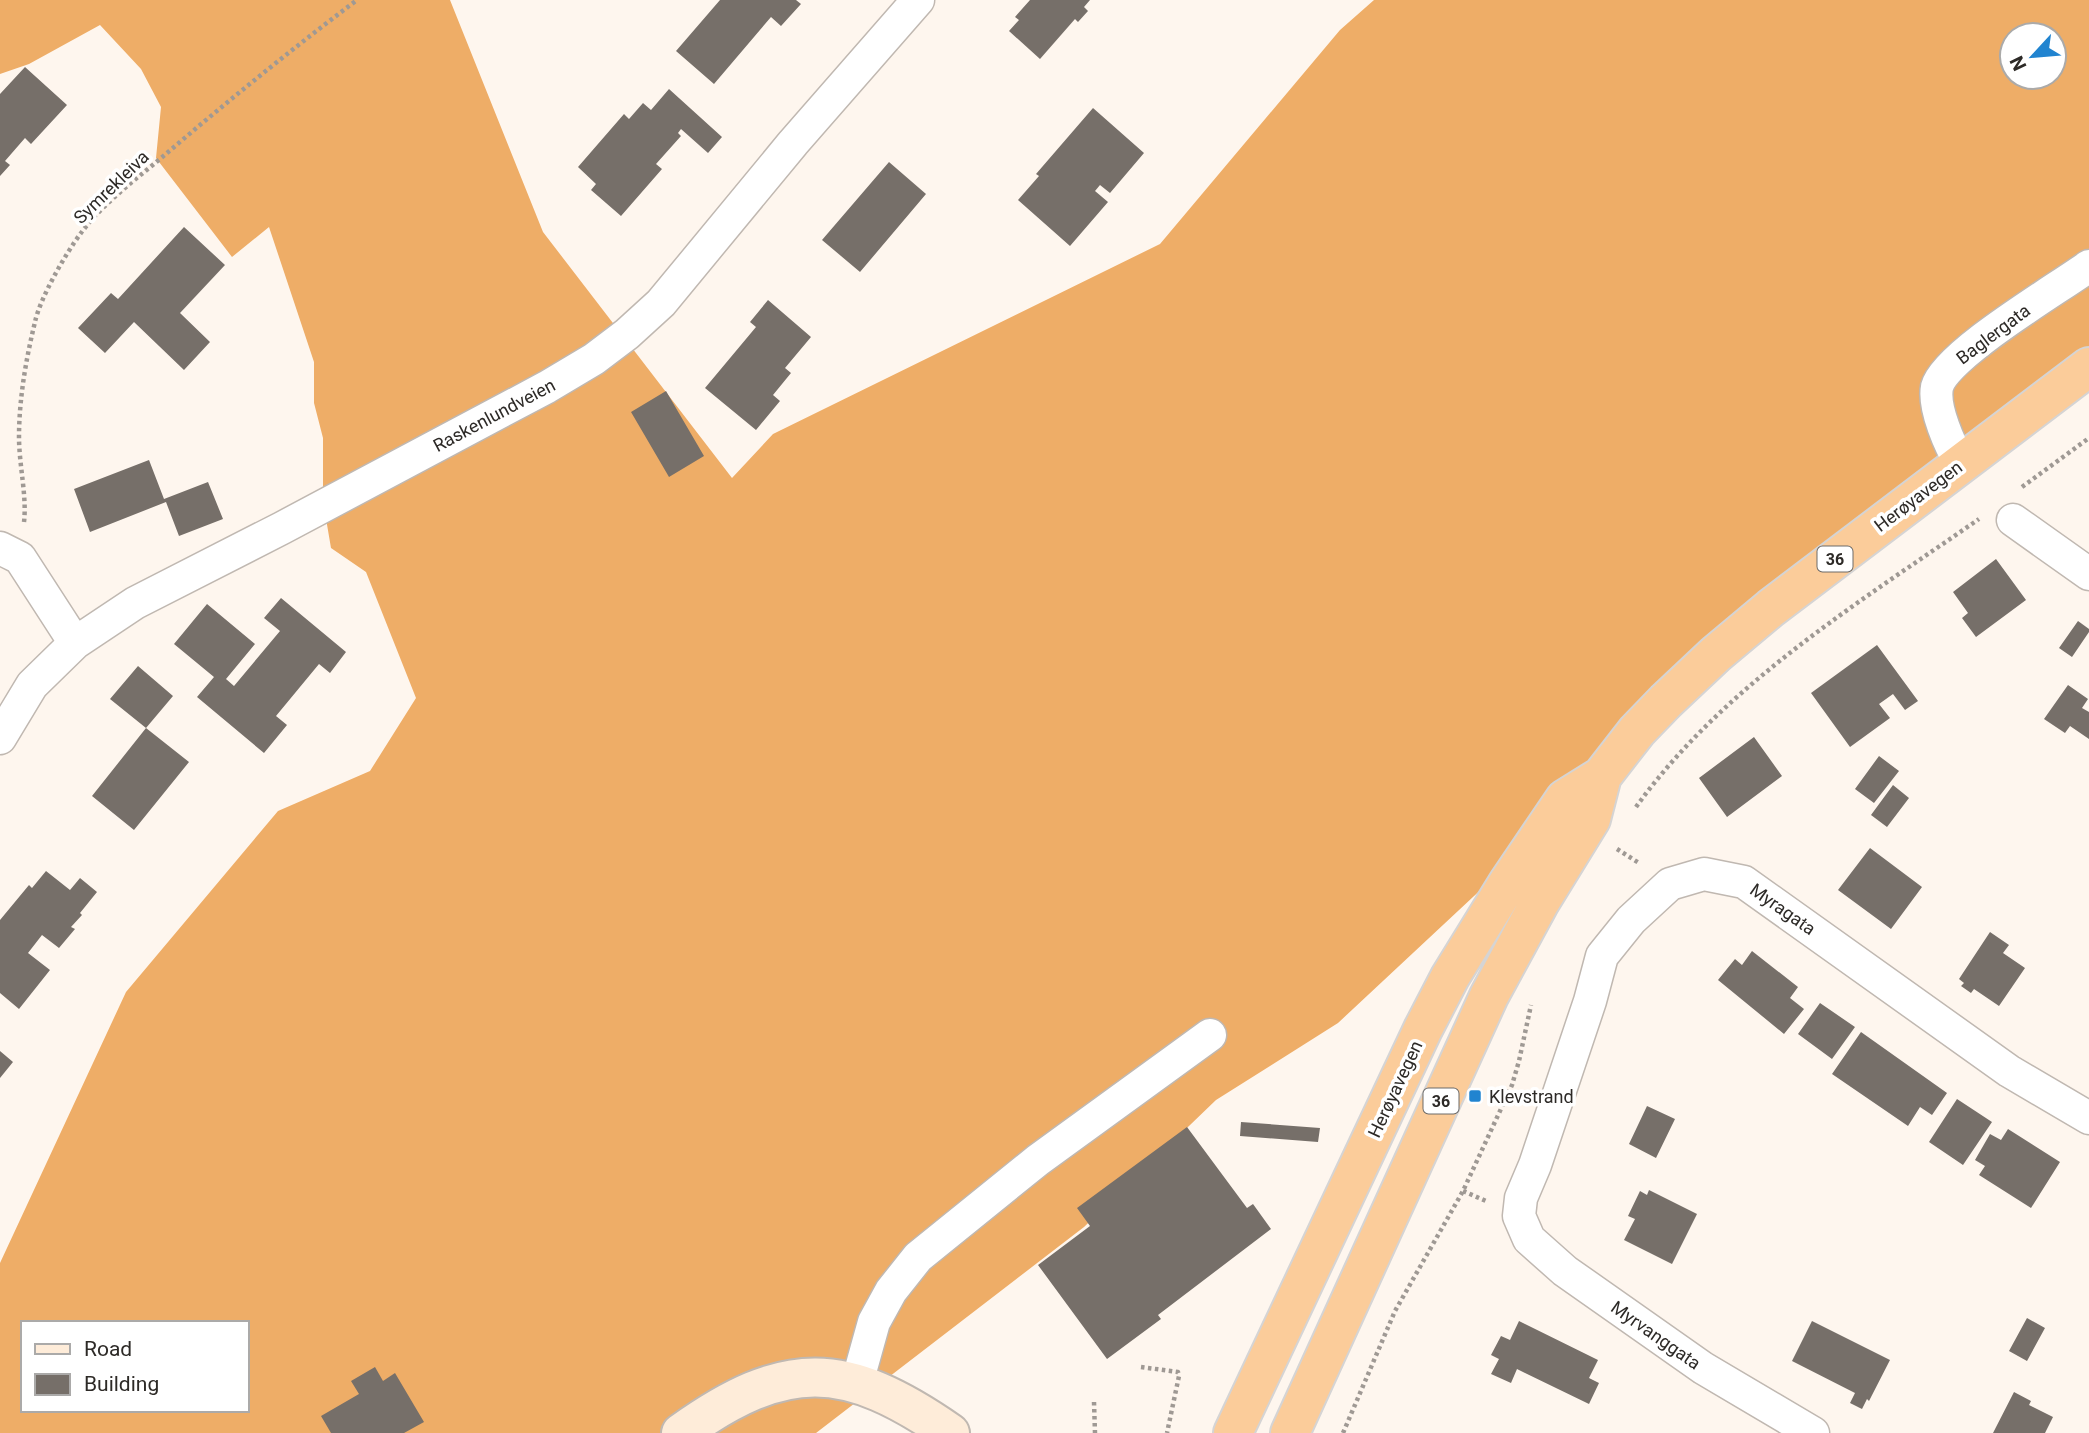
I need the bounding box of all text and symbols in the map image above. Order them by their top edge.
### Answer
north arrow [1998,21,2068,91]
text: N [2005,52,2031,74]
street label: Symrekleiva [69,146,153,228]
street label: Baglergata [1952,300,2034,368]
street label: Raskenlundveien [429,374,559,456]
street label: Herøyavegen [1870,456,1966,536]
road number: 36 [1818,546,1853,572]
street label: Myragata [1746,879,1820,939]
street label: Herøyavegen [1363,1037,1427,1141]
place label: Klevstrand [1489,1086,1574,1107]
road number: 36 [1424,1088,1458,1114]
marker: Klevstrand [1467,1088,1483,1104]
street label: Myrvanggata [1607,1296,1705,1374]
legend [21,1321,248,1412]
text: Road [84,1337,132,1361]
text: Building [84,1372,159,1396]

